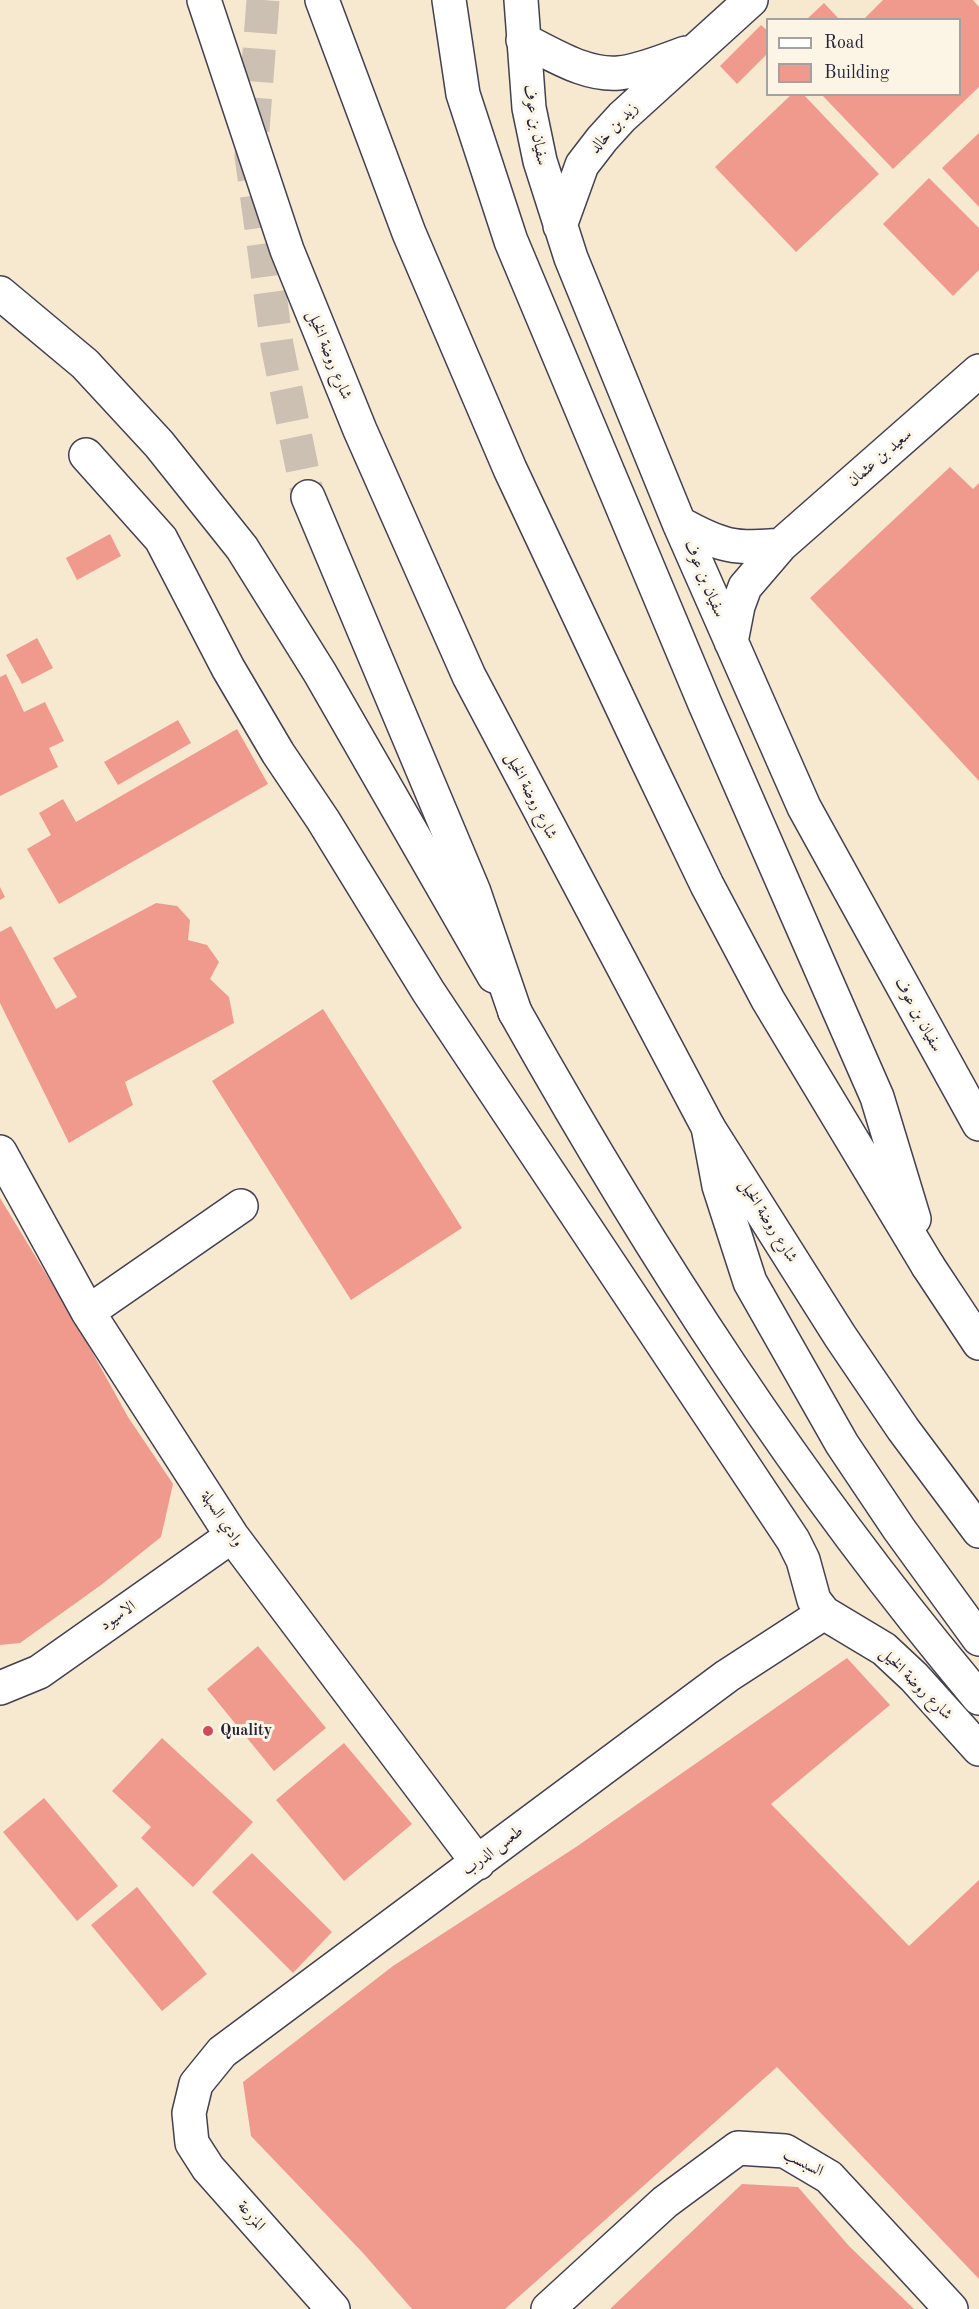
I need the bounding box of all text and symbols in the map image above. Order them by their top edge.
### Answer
legend [766,18,961,96]
text: Road [824,34,864,52]
text: Building [824,64,889,82]
street label: سفيان بن عوف [518,83,552,167]
street label: زيد بن خالد [586,99,642,157]
street label: شارع روضة الخيل [302,308,356,402]
street label: سعيد بن عثمان [844,425,916,491]
street label: سفيان بن عوف [679,538,729,620]
street label: شارع روضة الخيل [501,750,561,842]
street label: سفيان بن عوف [890,975,946,1055]
street label: شارع روضة الخيل [735,1176,801,1266]
street label: وادي السهلة [196,1488,248,1550]
street label: الاسيود [96,1597,140,1635]
street label: شارع روضة الخيل [876,1644,956,1724]
place label: Quality [220,1721,272,1741]
marker: Quality [201,1724,215,1738]
street label: طعس الدرب [459,1822,527,1880]
street label: السبسب [780,2145,826,2181]
street label: المزرعة [233,2197,269,2235]

